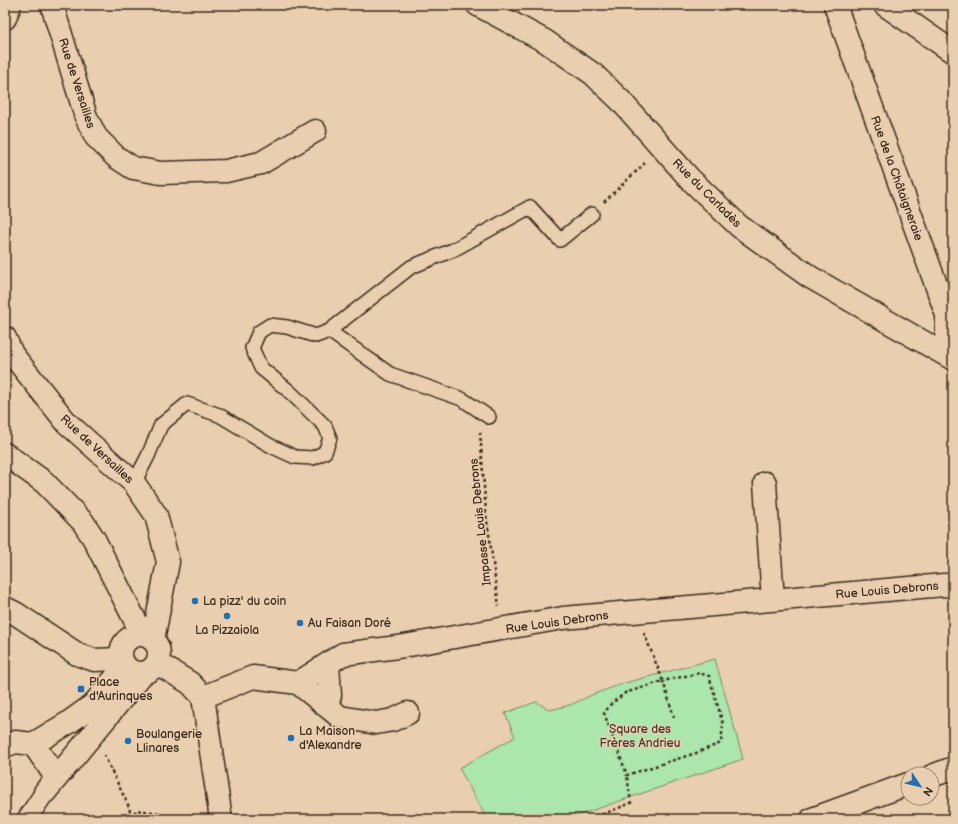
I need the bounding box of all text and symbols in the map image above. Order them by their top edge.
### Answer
street label: Rue de Versailles [55,36,98,130]
street label: Rue de la Châtaigneraie [867,114,926,243]
street label: Rue du Carladès [669,156,744,231]
street label: Rue de Versailles [57,412,136,487]
street label: Impasse Louis Debrons [466,458,495,586]
street label: Rue Louis Debrons [835,579,939,602]
place label: La pizz' du coin [203,594,287,609]
marker: La pizz' du coin [190,596,200,606]
street label: Rue Louis Debrons [505,608,609,637]
marker: La Pizzaiola [222,611,232,621]
place label: Au Faisan Doré [308,616,391,631]
marker: Au Faisan Doré [295,618,305,628]
place label: La Pizzaiola [195,623,259,638]
place label: Place d'Aurinques [89,675,152,704]
marker: Place d'Aurinques [76,684,86,694]
park label: Square des Frères Andrieu [600,722,680,751]
place label: La Maison d'Alexandre [299,724,362,753]
place label: Boulangerie Llinares [136,727,202,756]
marker: La Maison d'Alexandre [286,733,296,743]
marker: Boulangerie Llinares [123,736,133,746]
north arrow [900,766,940,806]
text: N [920,784,935,799]

